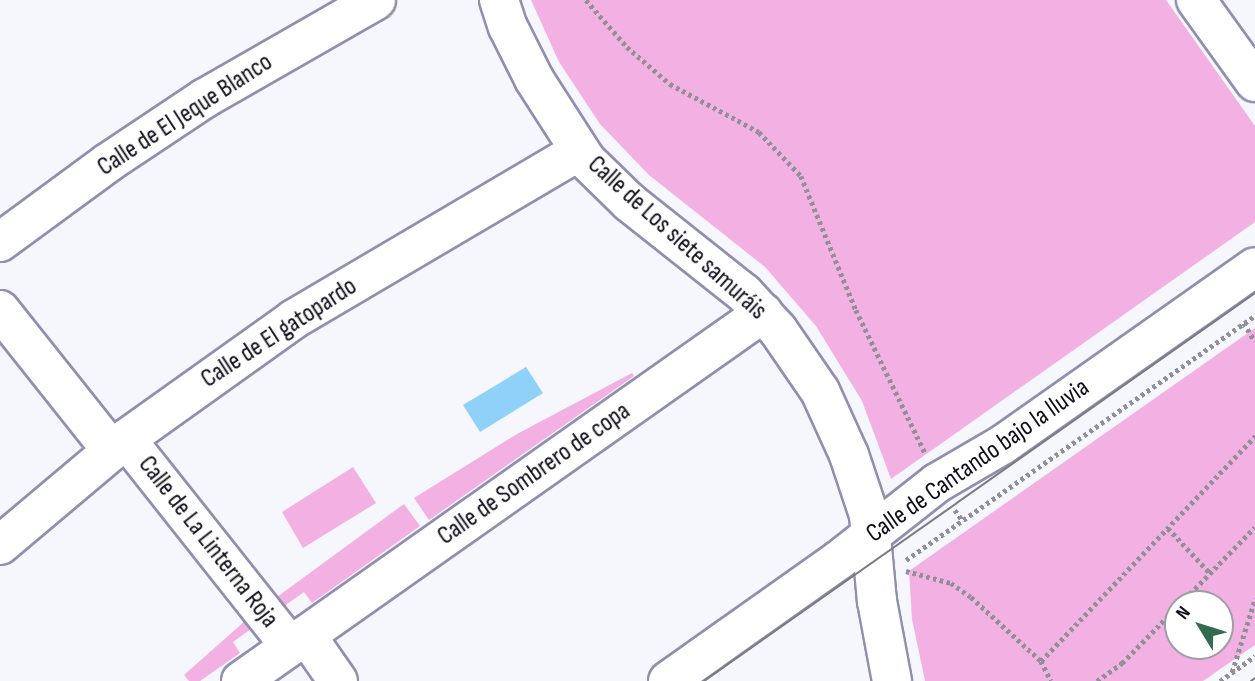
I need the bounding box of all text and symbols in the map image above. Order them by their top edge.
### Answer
street label: Calle de El Jeque Blanco [92,47,278,183]
street label: Calle de Los siete samuráis [581,149,773,327]
street label: Calle de El gatopardo [195,271,363,395]
street label: Calle de Cantando bajo la lluvia [861,372,1095,550]
street label: Calle de Sombrero de copa [432,396,636,552]
street label: Calle de La Linterna Roja [131,450,285,634]
north arrow [1164,590,1234,660]
text: N [1171,602,1196,624]

